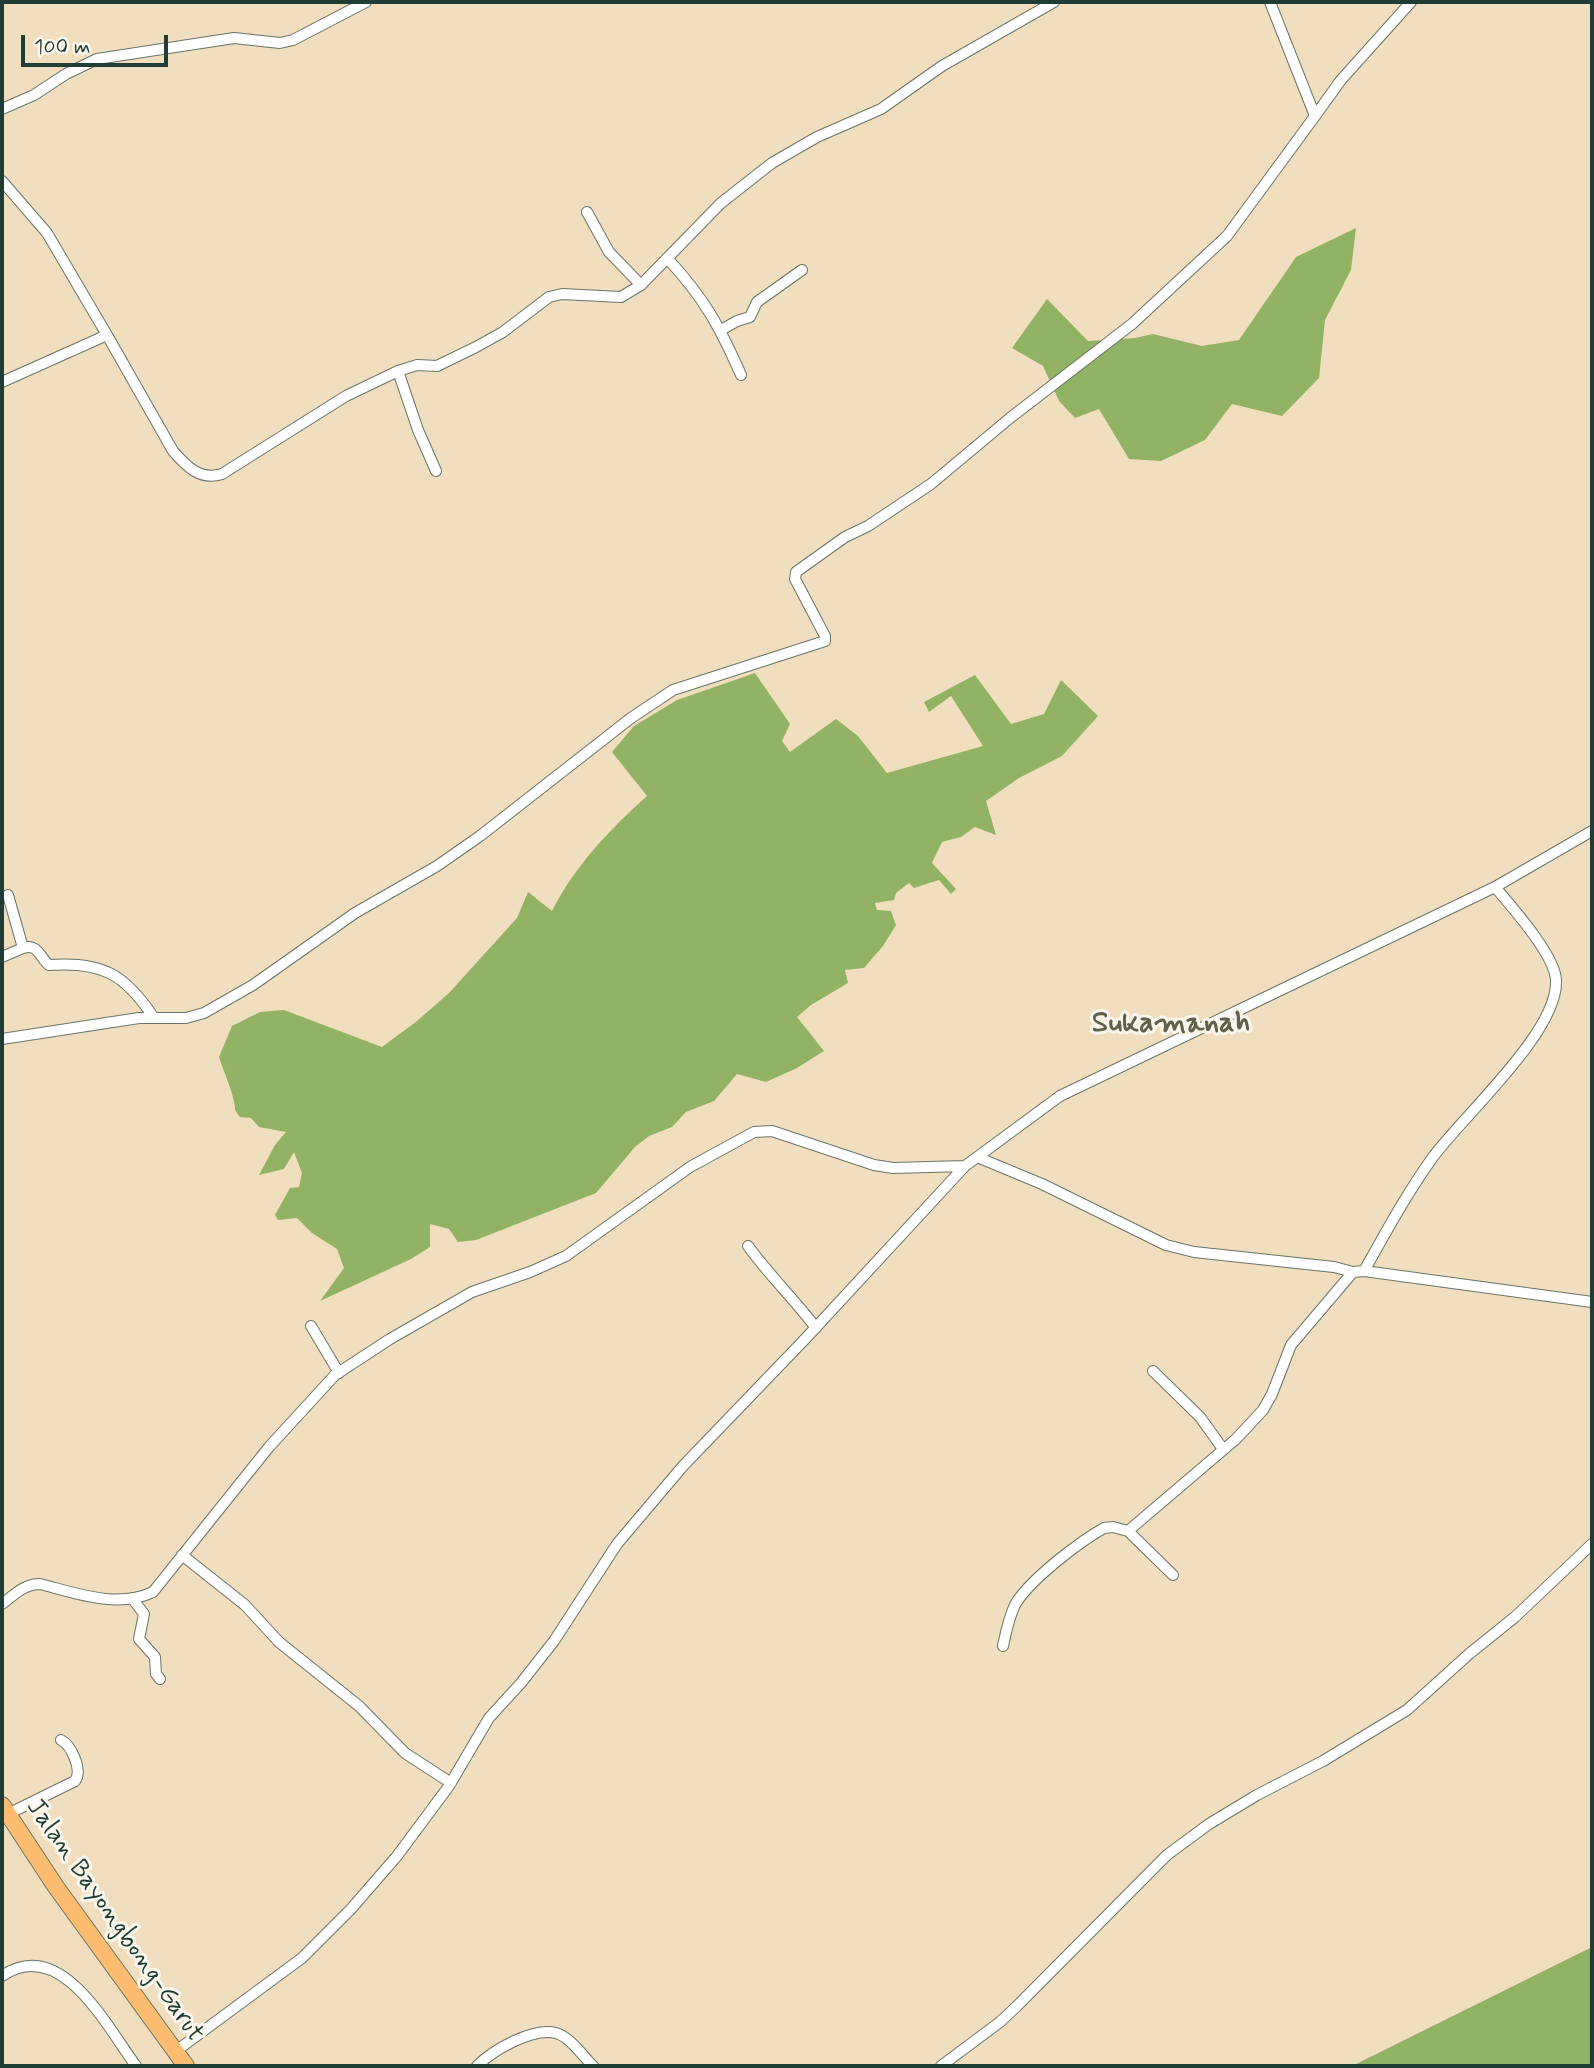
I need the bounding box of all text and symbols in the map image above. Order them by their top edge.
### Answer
scale bar [24,21,172,65]
text: 100 m [34,33,90,61]
district label: Sukamanah [1092,1007,1250,1043]
street label: Jalan Bayongbong-Garut [18,1793,210,2049]

